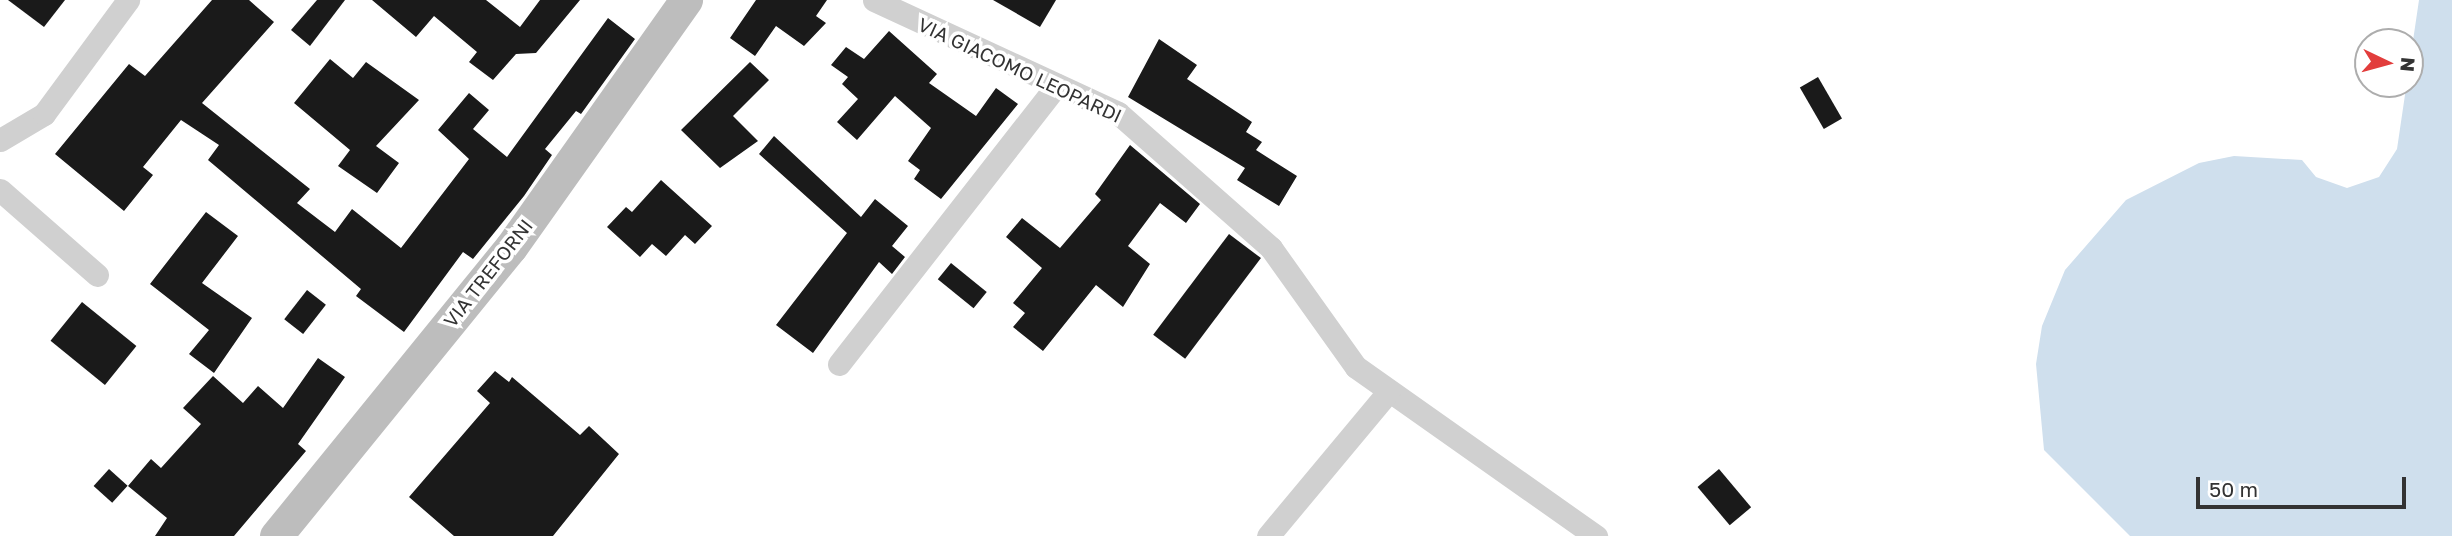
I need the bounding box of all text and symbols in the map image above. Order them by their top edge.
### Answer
street label: VIA GIACOMO LEOPARDI [914,13,1126,127]
north arrow [2354,28,2424,98]
text: N [2396,56,2421,73]
street label: VIA TREFORNI [439,214,537,332]
scale bar [2200,462,2410,506]
text: 50 m [2209,476,2258,502]

